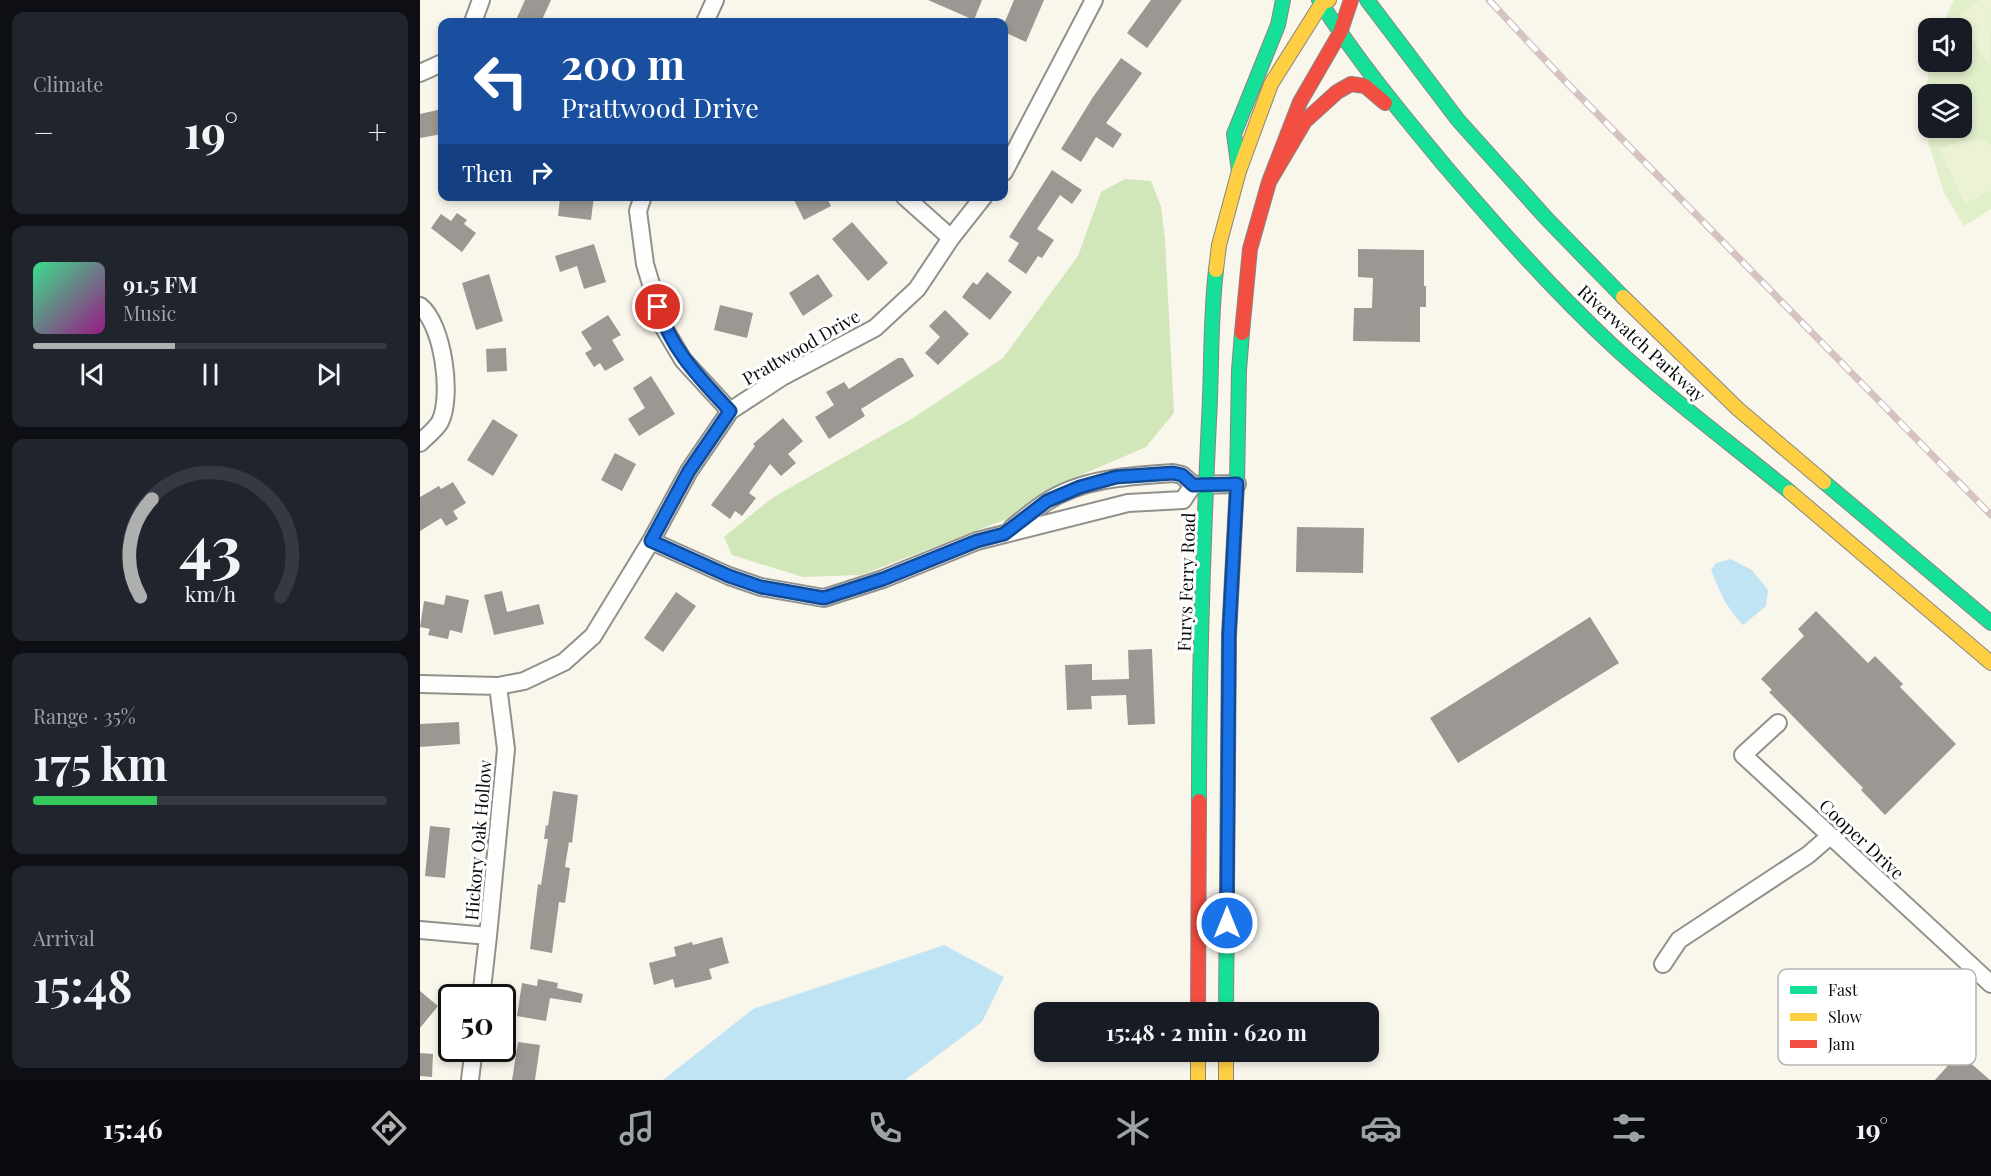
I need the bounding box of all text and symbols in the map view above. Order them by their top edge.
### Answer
map controls [1918,18,1972,138]
button: sound [1918,18,1972,72]
text: 200 m [561,35,685,91]
icon: left [462,42,540,120]
text: Climate [33,70,103,97]
button: layers [1918,84,1972,138]
text: Prattwood Drive [561,89,759,125]
text: 19° [184,100,238,160]
text: − [33,109,54,153]
text: + [368,109,387,153]
icon: right [525,156,558,189]
text: Then [462,158,513,188]
text: 91.5 FM [123,269,198,299]
street label: Riverwatch Parkway [1573,279,1711,407]
pin [632,281,683,332]
icon: arrive [641,290,674,323]
text: Music [123,299,176,326]
street label: Prattwood Drive [738,304,864,390]
icon: previous [76,358,109,391]
icon: pause [194,358,227,391]
icon: next [312,358,345,391]
text: 43 [179,503,241,587]
street label: Furys Ferry Road [1172,512,1200,652]
text: km/h [184,579,236,607]
text: Range · 35% [33,702,136,729]
text: 175 km [33,732,168,792]
street label: Hickory Oak Hollow [459,759,497,921]
street label: Cooper Drive [1814,793,1910,885]
position arrow [1195,891,1259,955]
text: Arrival [33,924,95,951]
text: 15:48 [33,954,132,1014]
legend [1778,969,1976,1065]
text: Fast [1828,979,1858,1000]
speed limit sign: 50 [438,984,516,1062]
text: Slow [1828,1006,1863,1027]
text: 15:48 · 2 min · 620 m [1106,1017,1307,1047]
text: Jam [1827,1033,1855,1054]
icon: directions [368,1107,410,1149]
icon: music [616,1107,658,1149]
icon: phone [864,1107,906,1149]
icon: climate [1112,1107,1154,1149]
icon: car [1360,1107,1402,1149]
icon: filters [1608,1107,1650,1149]
text: 15:46 [103,1110,163,1146]
text: 19° [1855,1110,1888,1146]

